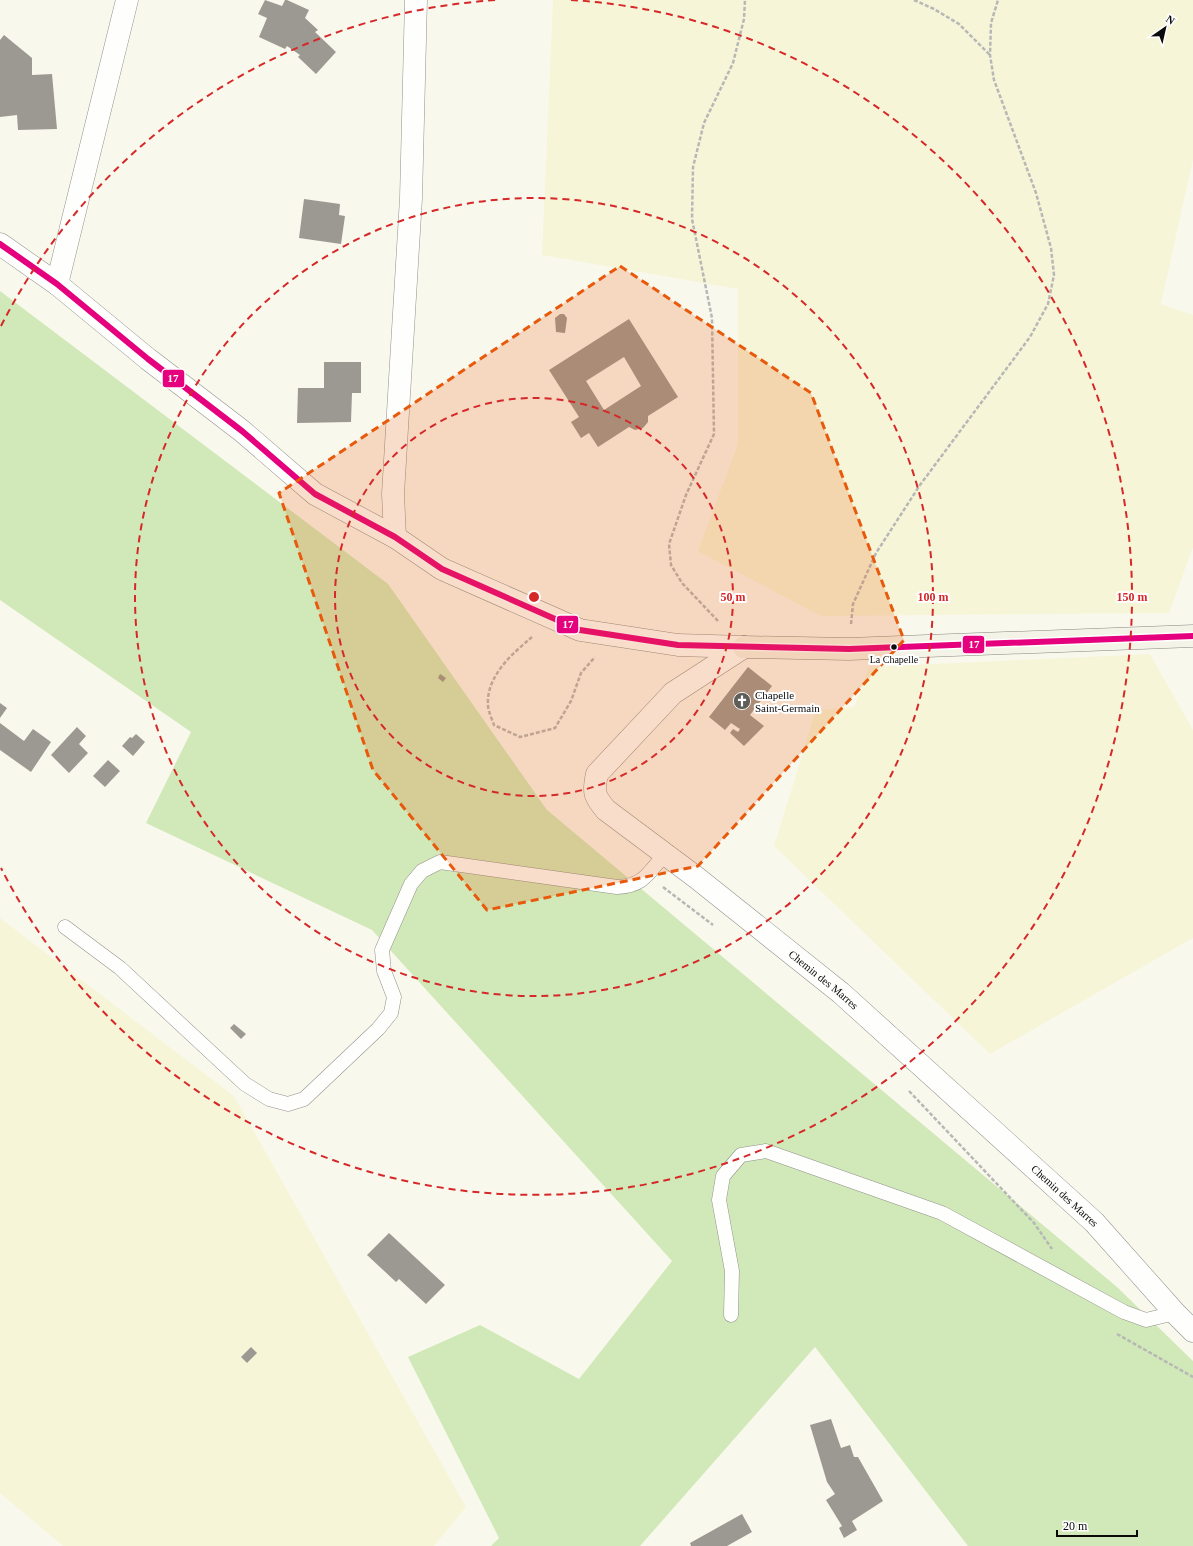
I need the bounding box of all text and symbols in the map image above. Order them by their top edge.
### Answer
north arrow [1145,8,1185,48]
text: N [1164,13,1177,27]
line badge: 17 [162,369,185,388]
text: 17 [168,372,179,384]
centre of rings [527,590,541,604]
text: 50 m [721,590,746,604]
text: 100 m [918,590,949,604]
text: 150 m [1117,590,1148,604]
line badge: 17 [556,615,579,634]
text: 17 [563,618,574,630]
line badge: 17 [962,635,985,654]
text: 17 [969,638,980,650]
marker: La Chapelle [889,642,899,652]
place label: La Chapelle [870,654,919,665]
place label: Chapelle Saint-Germain [755,689,820,714]
church icon: Chapelle Saint-Germain [732,691,752,711]
street label: Chemin des Marres [786,948,861,1012]
street label: Chemin des Marres [1029,1162,1101,1229]
scale bar [1057,1512,1137,1538]
text: 20 m [1063,1519,1088,1533]

